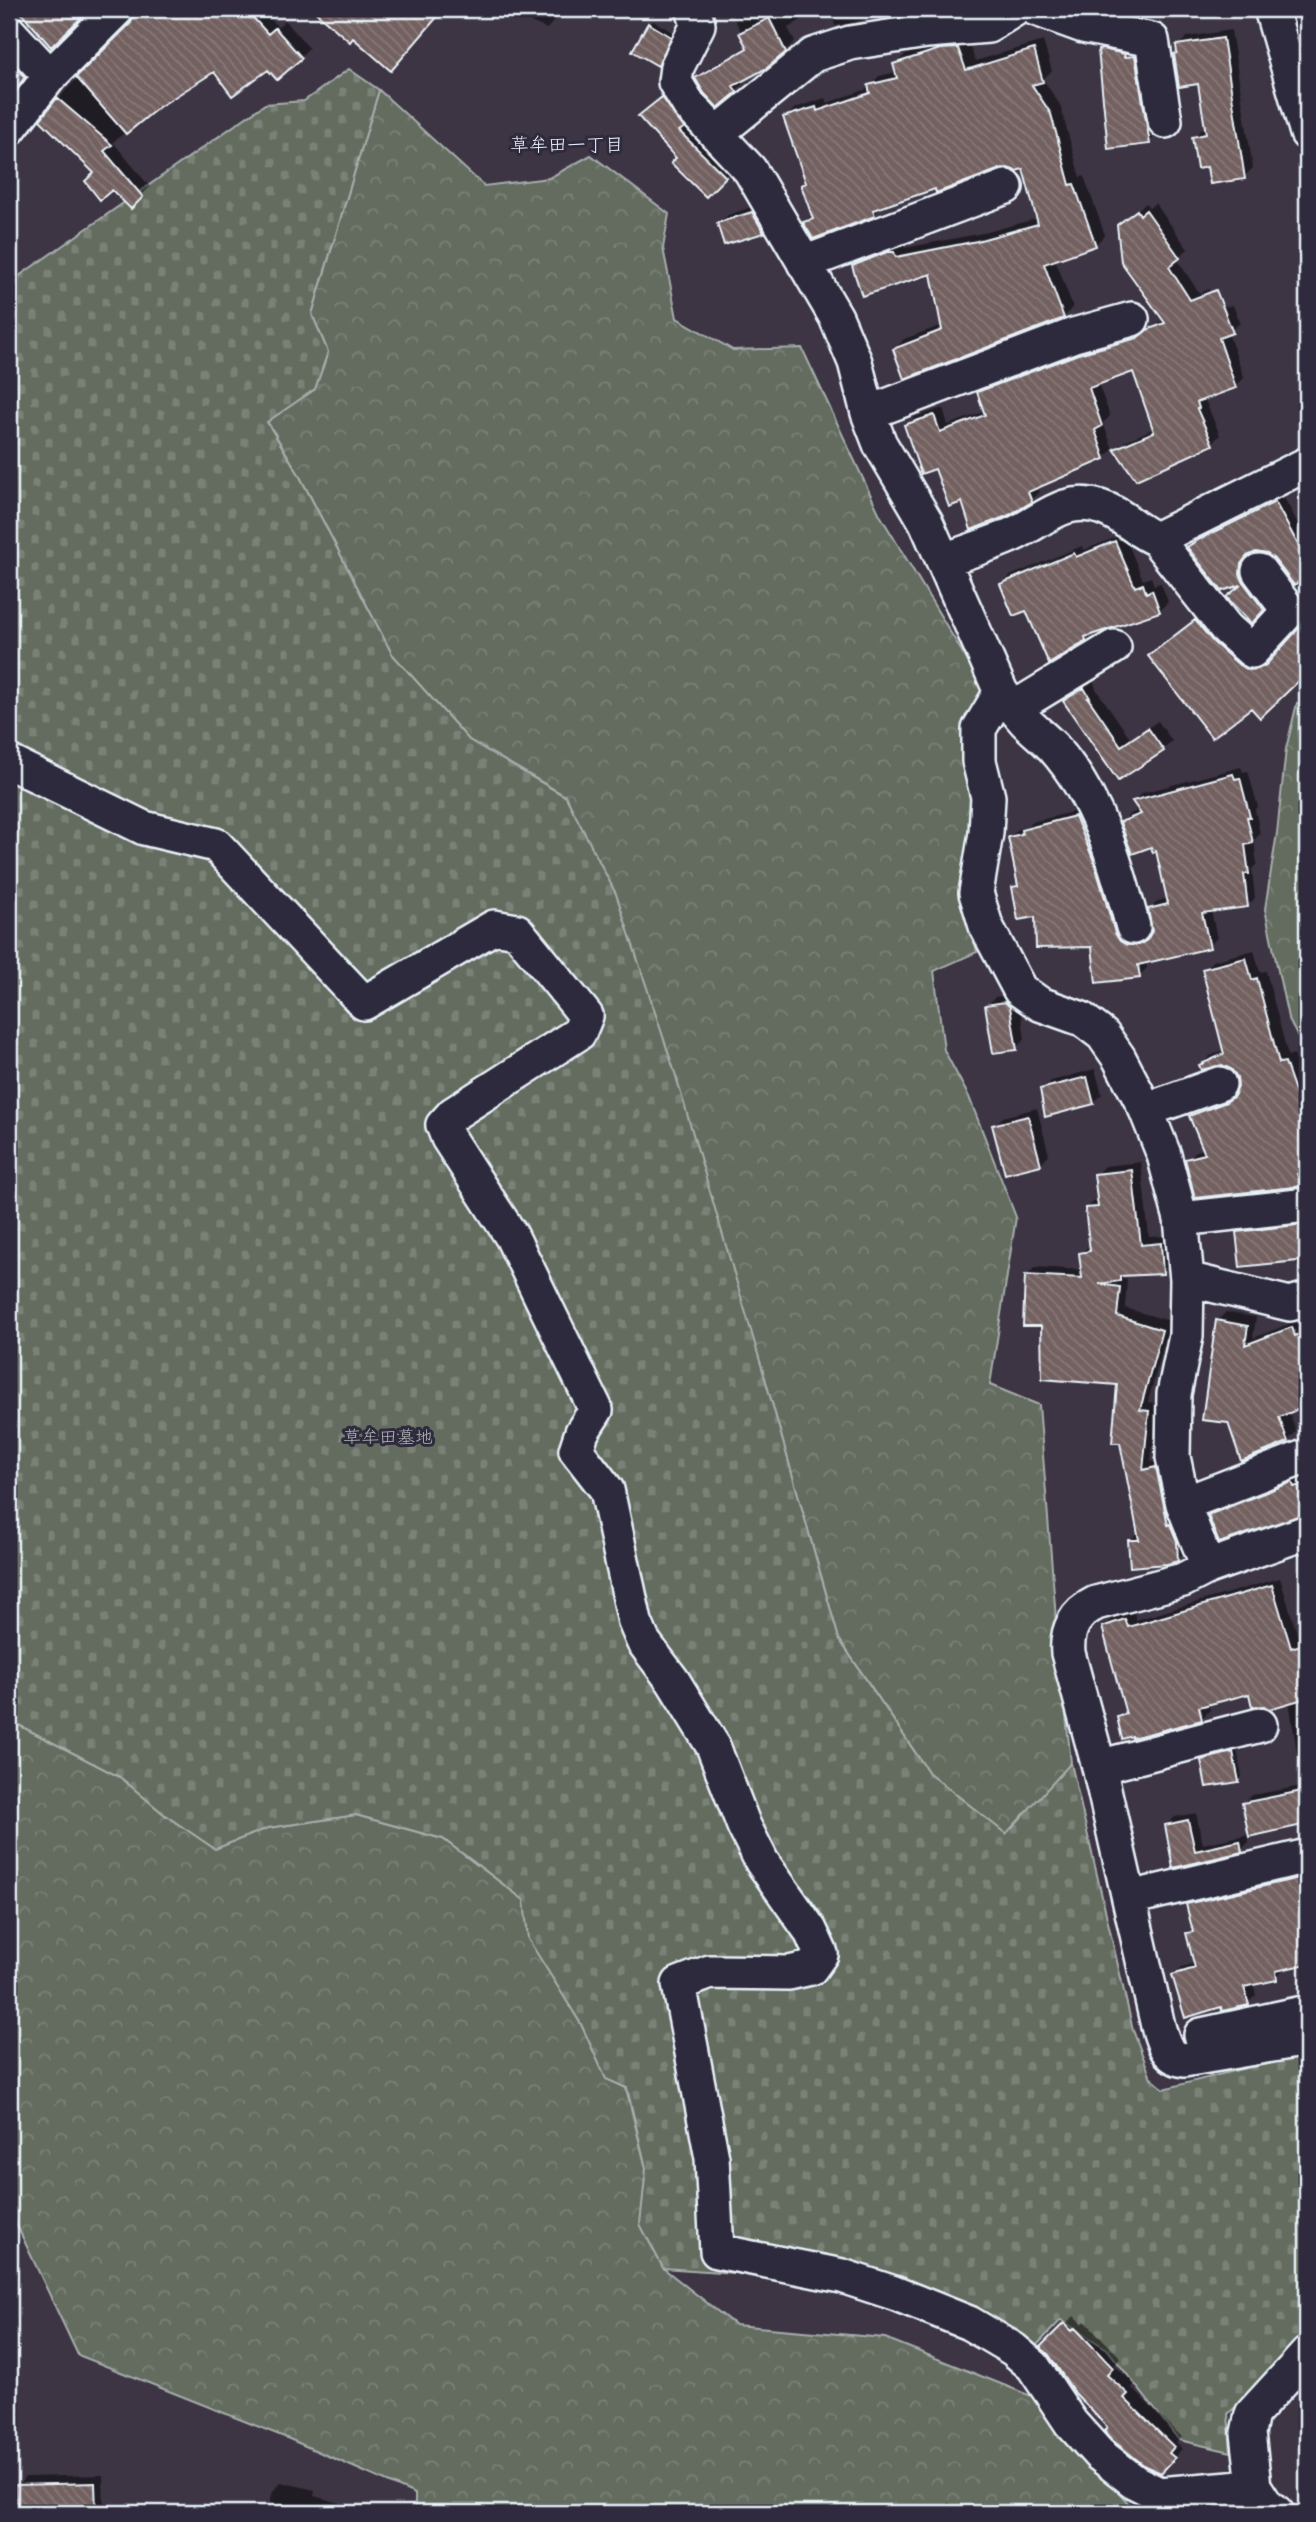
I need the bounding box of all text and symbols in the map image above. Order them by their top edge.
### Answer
district label: 草牟田一丁目 [510,129,624,157]
park label: 草牟田墓地 [343,1422,433,1449]

